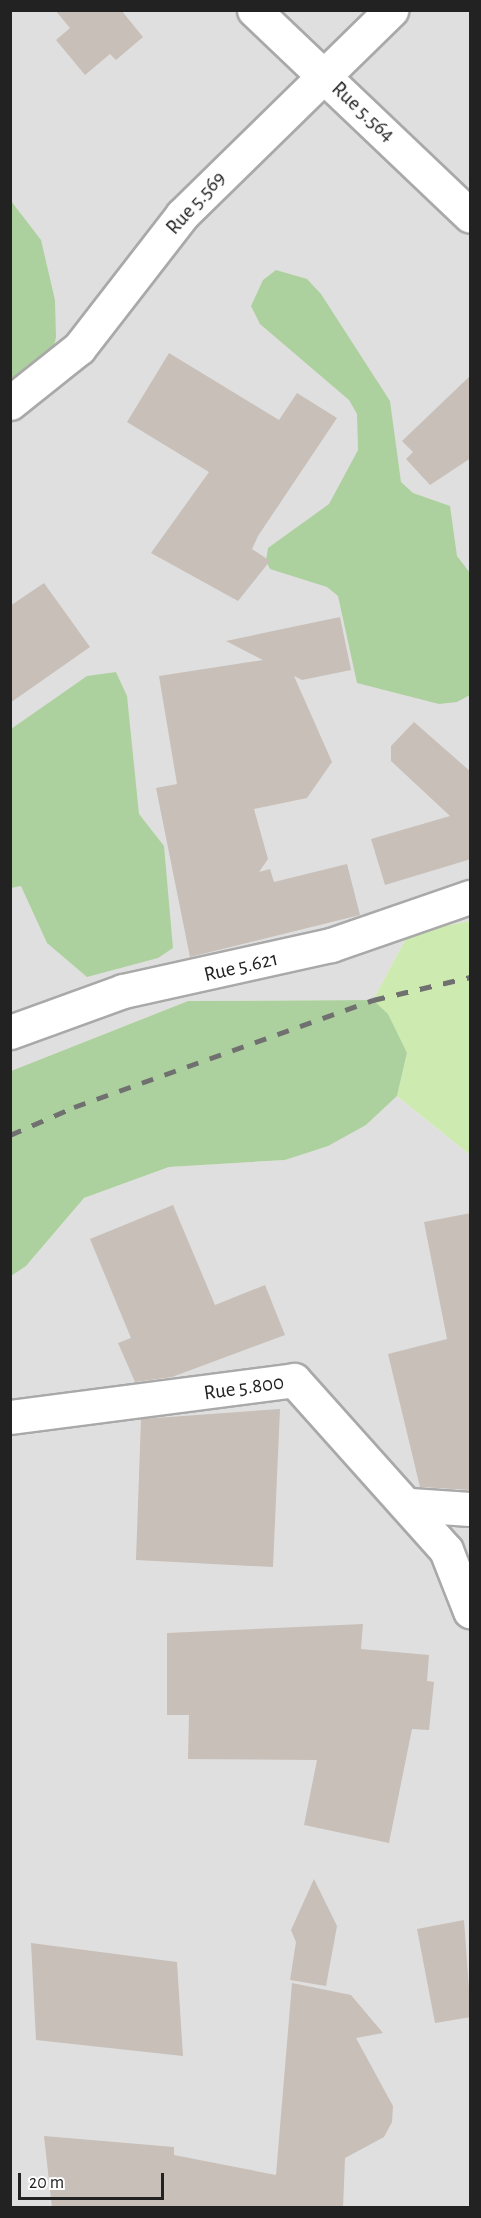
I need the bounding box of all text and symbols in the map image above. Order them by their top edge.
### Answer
street label: Rue 5.564 [326,76,400,148]
street label: Rue 5.569 [161,166,231,240]
street label: Rue 5.621 [201,946,281,988]
street label: Rue 5.800 [202,1370,286,1406]
scale bar [21,2161,166,2199]
text: 20 m [29,2174,64,2192]

